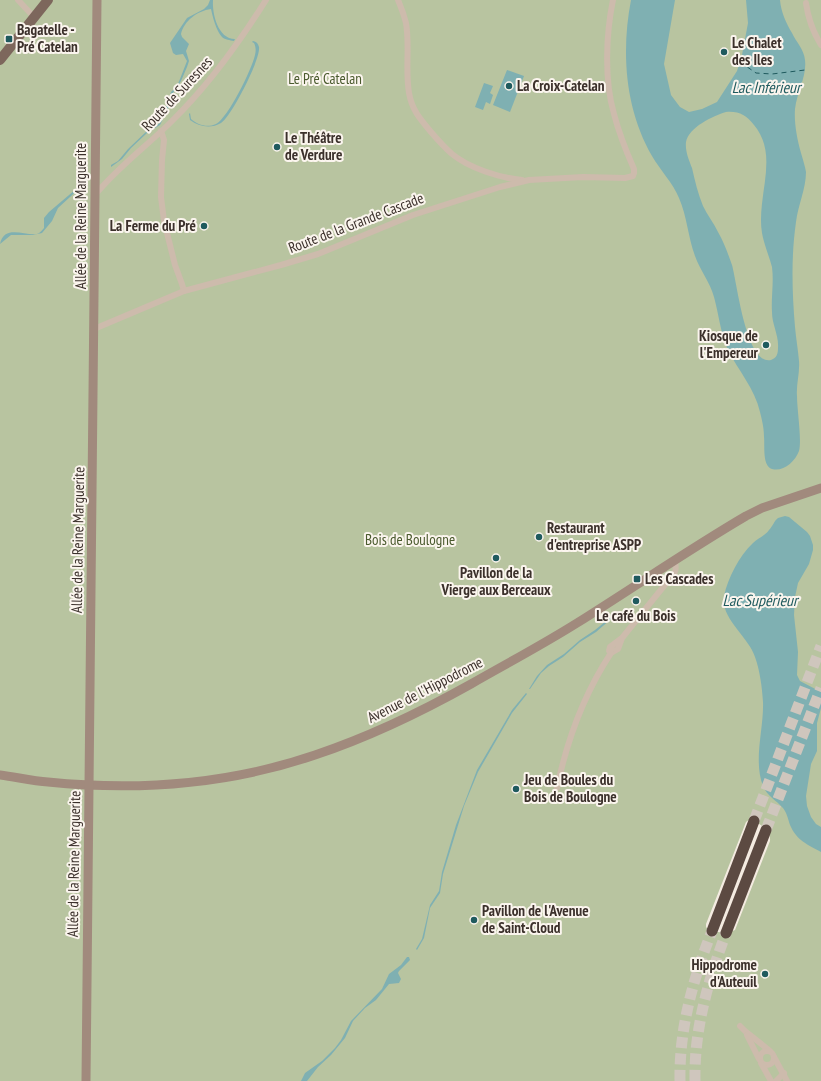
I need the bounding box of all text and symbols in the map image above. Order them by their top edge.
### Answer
place label: Bagatelle - Pré Catelan [17,20,78,56]
place label: Le Chalet des Iles [732,33,782,69]
marker: Bagatelle - Pré Catelan [4,34,14,44]
marker: Le Chalet des Iles [719,47,729,57]
street label: Route de Suresnes [137,52,216,135]
park label: Le Pré Catelan [288,69,362,88]
place label: La Croix-Catelan [517,76,605,95]
water label: Lac Inférieur [732,77,803,97]
marker: La Croix-Catelan [504,81,514,91]
place label: Le Théâtre de Verdure [285,128,342,164]
marker: Le Théâtre de Verdure [272,142,282,152]
street label: Allée de la Reine Marguerite [71,143,90,289]
street label: Route de la Grande Cascade [286,188,426,257]
place label: La Ferme du Pré [110,216,196,235]
marker: La Ferme du Pré [199,221,209,231]
place label: Kiosque de l'Empereur [699,326,759,362]
marker: Kiosque de l'Empereur [761,340,771,350]
street label: Allée de la Reine Marguerite [67,467,88,613]
place label: Restaurant d'entreprise ASPP [547,518,641,554]
park label: Bois de Boulogne [365,530,455,549]
marker: Restaurant d'entreprise ASPP [534,532,544,542]
marker: Pavillon de la Vierge aux Berceaux [491,553,501,563]
place label: Pavillon de la Vierge aux Berceaux [440,563,551,599]
place label: Les Cascades [645,569,714,588]
marker: Les Cascades [632,574,642,584]
water label: Lac Supérieur [723,590,800,610]
marker: Le café du Bois [631,596,641,606]
place label: Le café du Bois [596,606,676,625]
street label: Avenue de l'Hippodrome [364,652,486,727]
place label: Jeu de Boules du Bois de Boulogne [523,770,617,806]
marker: Jeu de Boules du Bois de Boulogne [511,784,521,794]
street label: Allée de la Reine Marguerite [63,791,84,937]
place label: Pavillon de l'Avenue de Saint-Cloud [482,901,589,937]
marker: Pavillon de l'Avenue de Saint-Cloud [469,915,479,925]
place label: Hippodrome d'Auteuil [691,955,757,991]
marker: Hippodrome d'Auteuil [760,969,770,979]

